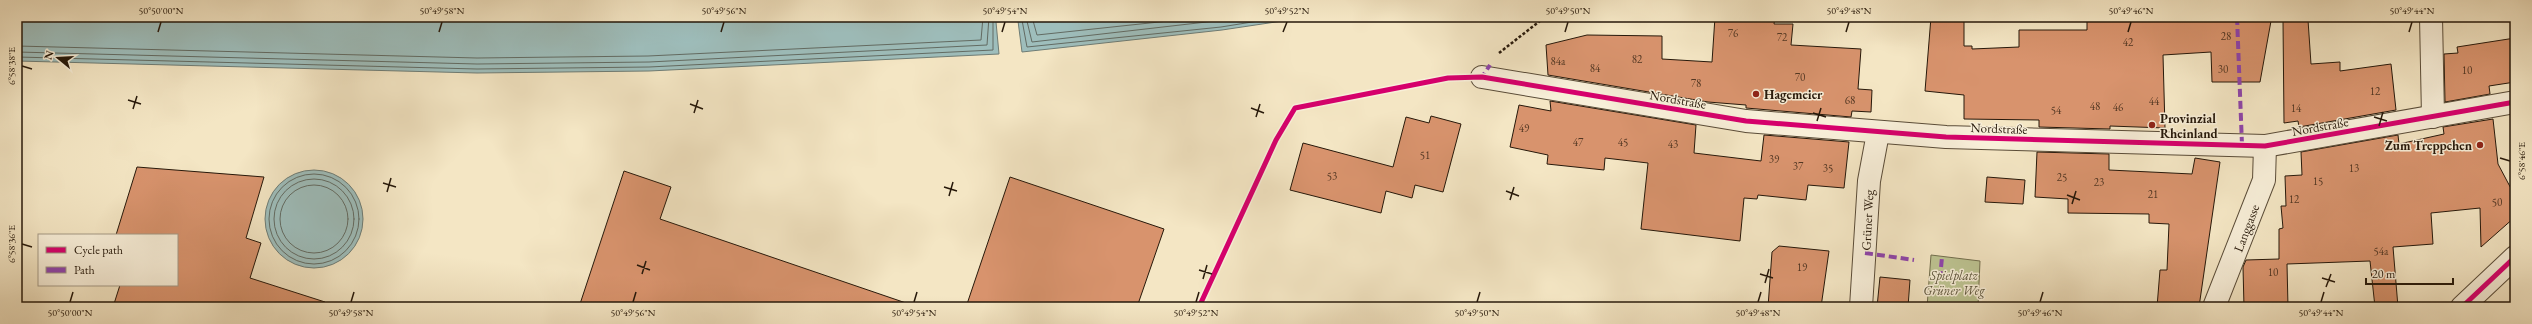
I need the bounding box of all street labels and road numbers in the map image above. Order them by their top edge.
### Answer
street label: Nordstraße [1648,86,1708,113]
street label: Nordstraße [2290,113,2350,140]
street label: Nordstraße [1970,119,2028,138]
street label: Grüner Weg [1857,189,1878,251]
street label: Langgasse [2230,202,2263,254]

